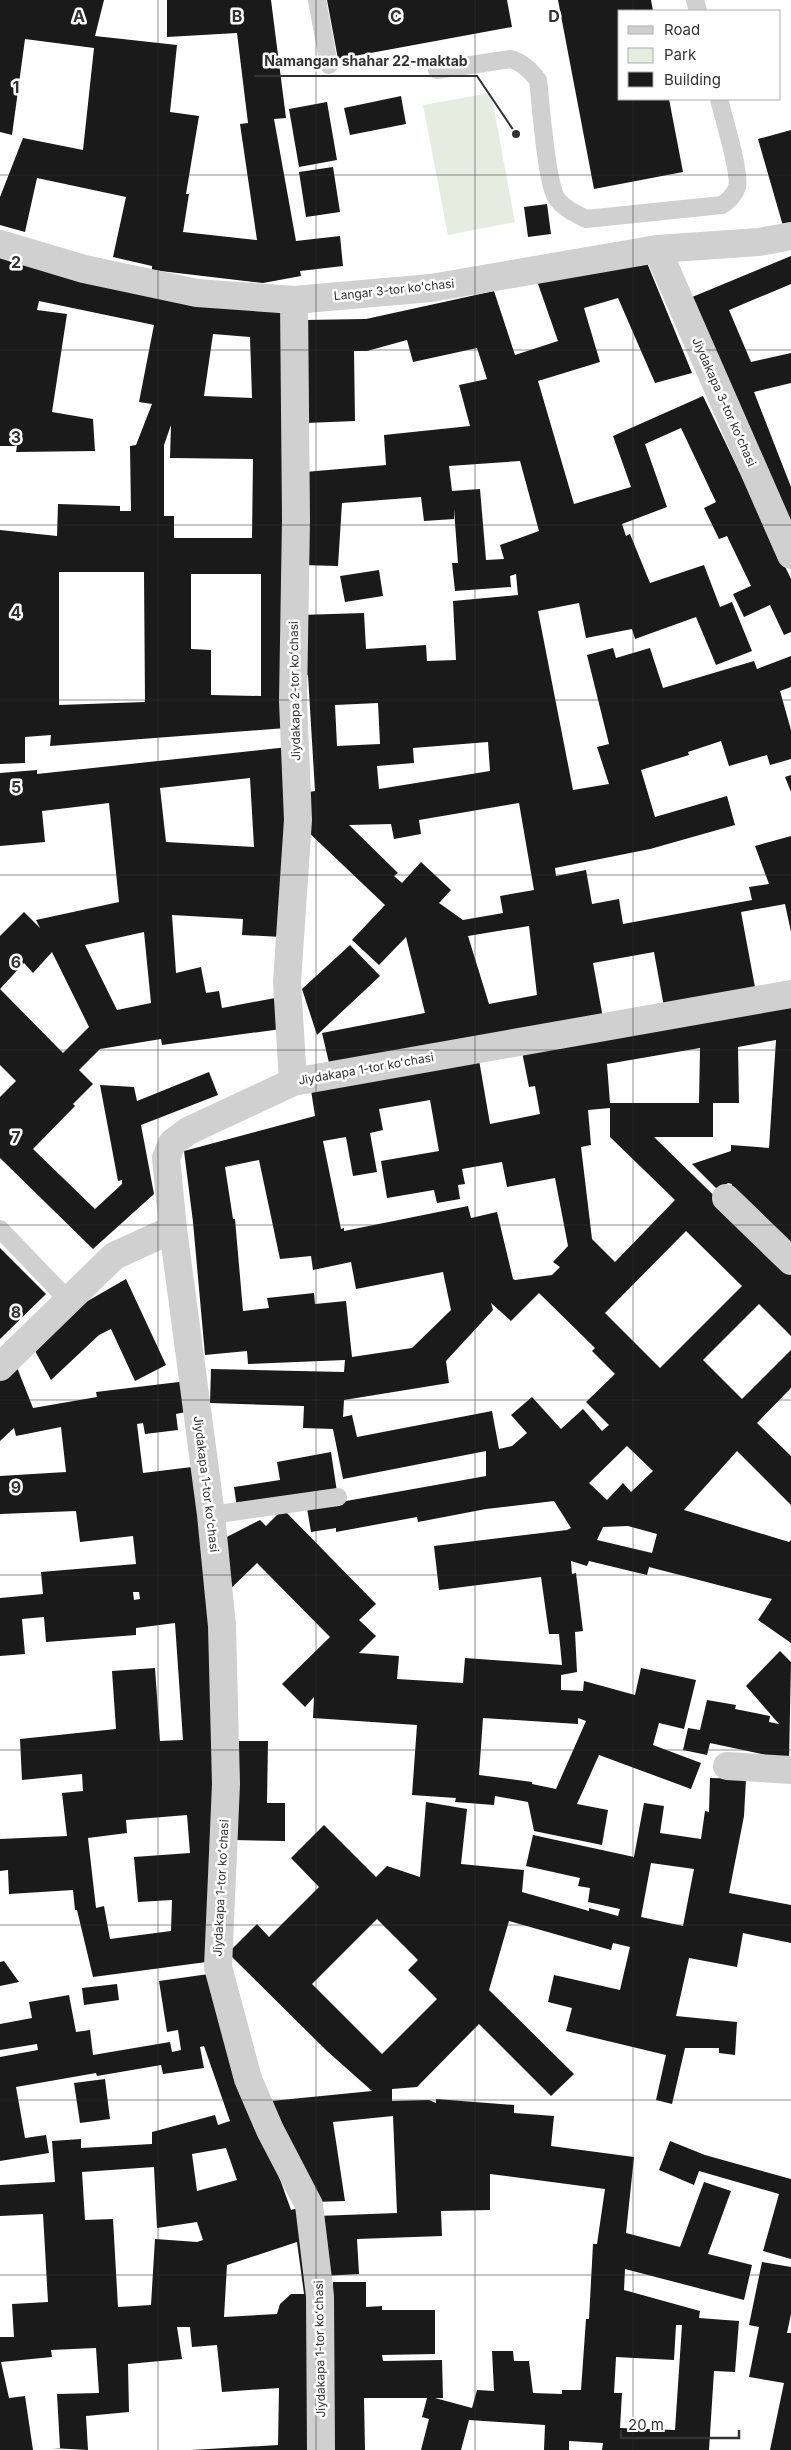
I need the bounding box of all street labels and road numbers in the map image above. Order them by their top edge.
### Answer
street label: Langar 3-tor koʻchasi [333,276,455,303]
street label: Jiydakapa 3-tor koʻchasi [689,335,760,469]
street label: Jiydakapa 2-tor koʻchasi [286,621,303,761]
street label: Jiydakapa 1-tor koʻchasi [297,1049,435,1088]
street label: Jiydakapa 1-tor koʻchasi [191,1415,222,1553]
street label: Jiydakapa 1-tor koʻchasi [209,1819,232,1957]
street label: Jiydakapa 1-tor koʻchasi [311,2280,328,2418]

